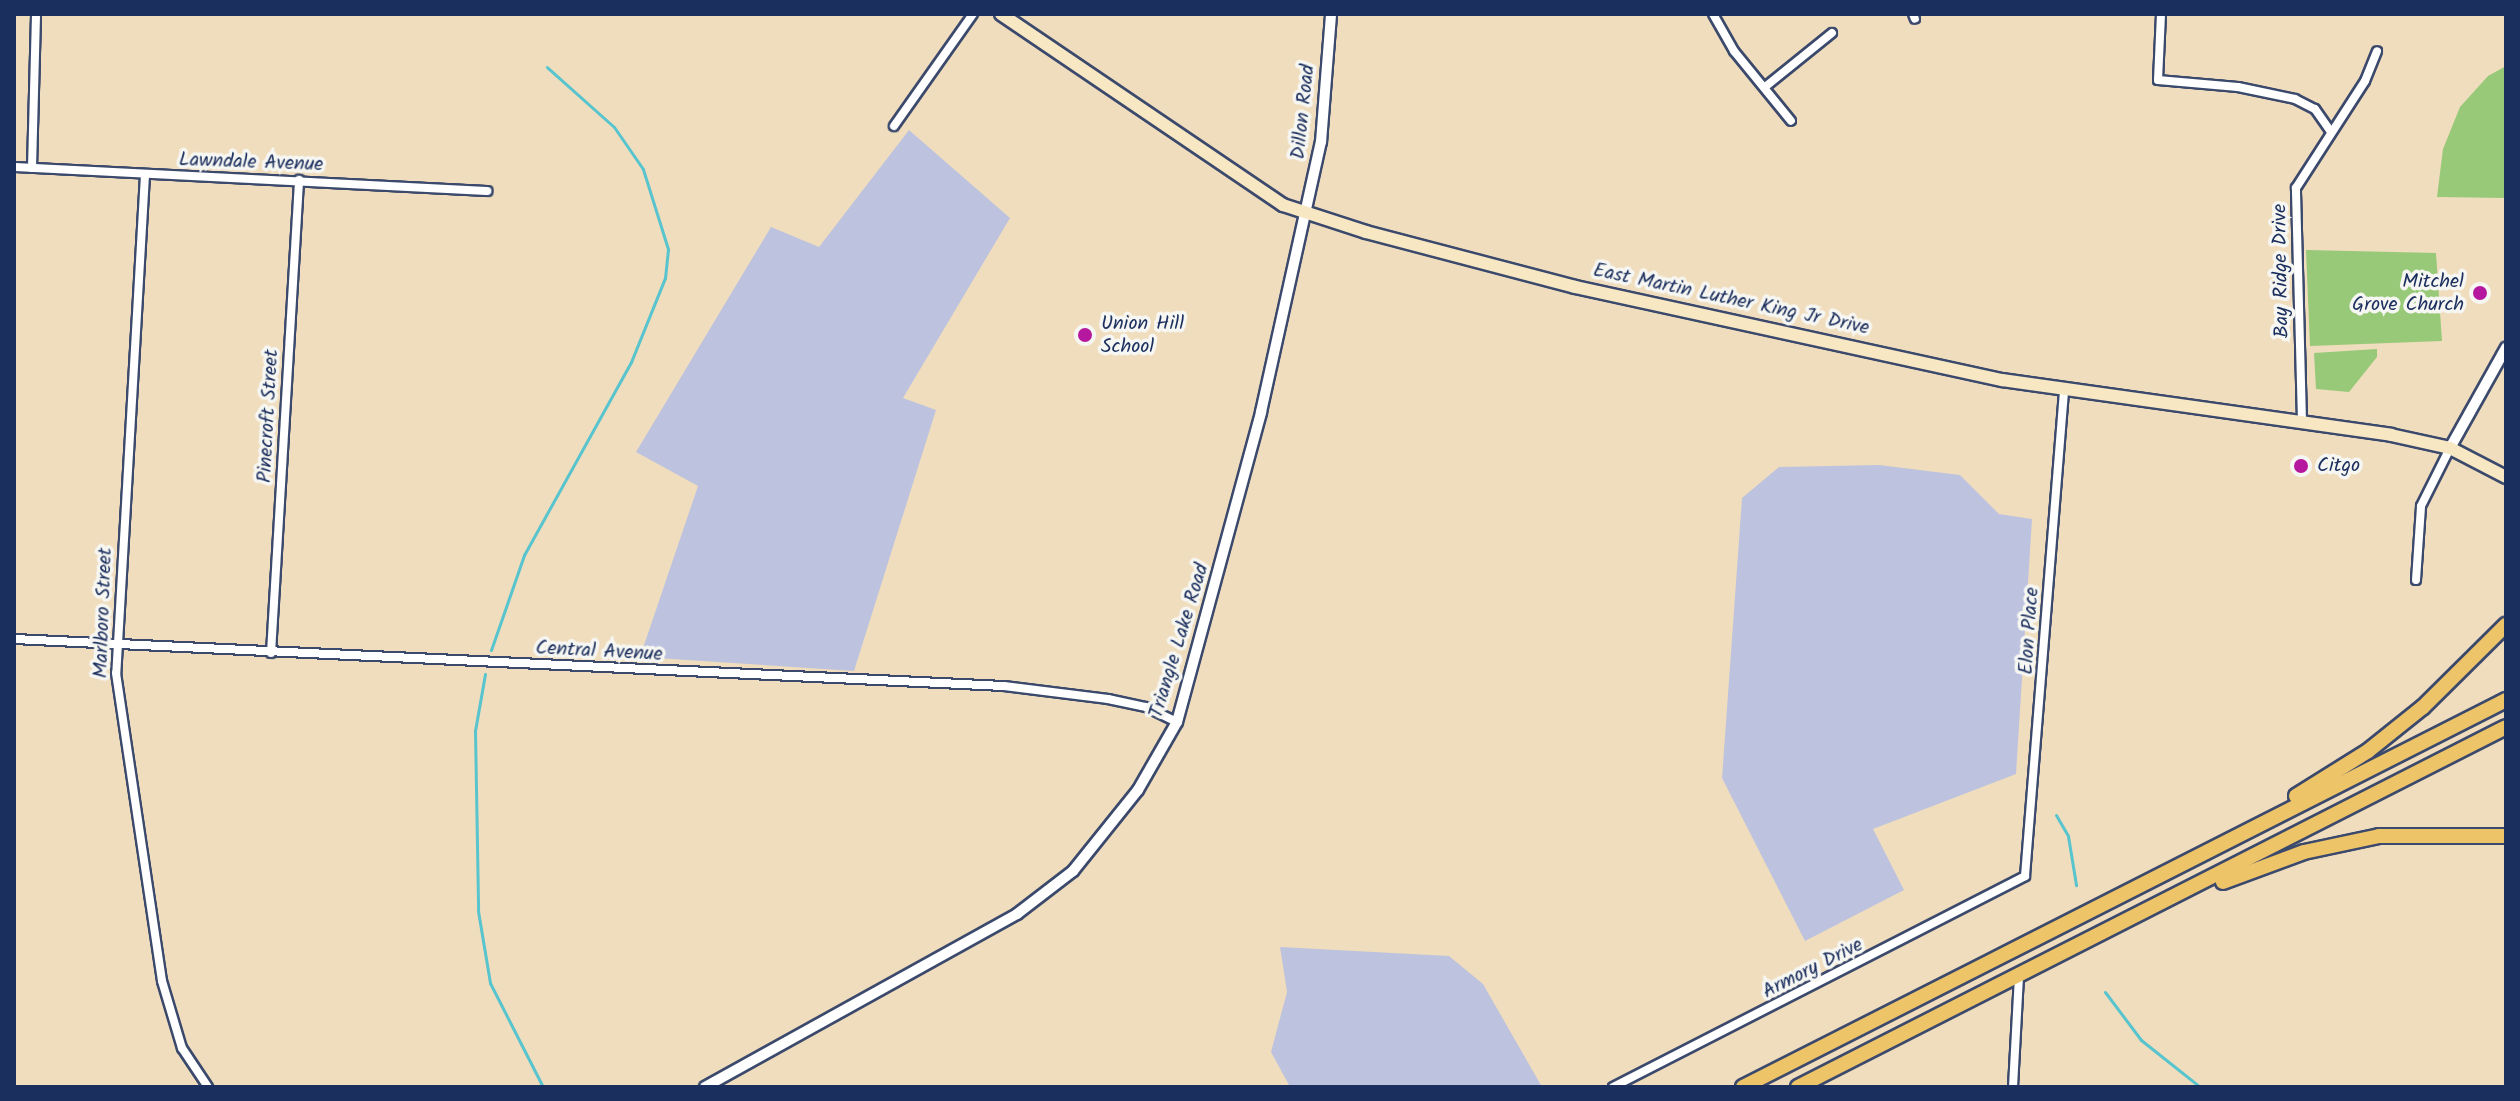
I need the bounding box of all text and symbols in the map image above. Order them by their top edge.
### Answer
street label: Dillon Road [1287,63,1321,161]
street label: Lawndale Avenue [178,148,324,178]
street label: Bay Ridge Drive [2269,204,2295,338]
street label: East Martin Luther King Jr Drive [1591,259,1871,341]
place label: Mitchel Grove Church [2352,270,2464,317]
marker: Mitchel Grove Church [2471,284,2489,302]
place label: Union Hill School [1101,312,1184,359]
marker: Union Hill School [1076,326,1094,344]
street label: Pinecroft Street [254,349,284,483]
place label: Citgo [2317,454,2360,478]
marker: Citgo [2292,457,2310,475]
street label: Marlboro Street [90,547,118,679]
street label: Triangle Lake Road [1145,561,1215,721]
street label: Elon Place [2015,587,2045,675]
street label: Central Avenue [535,637,663,667]
street label: Armory Drive [1759,933,1867,1005]

